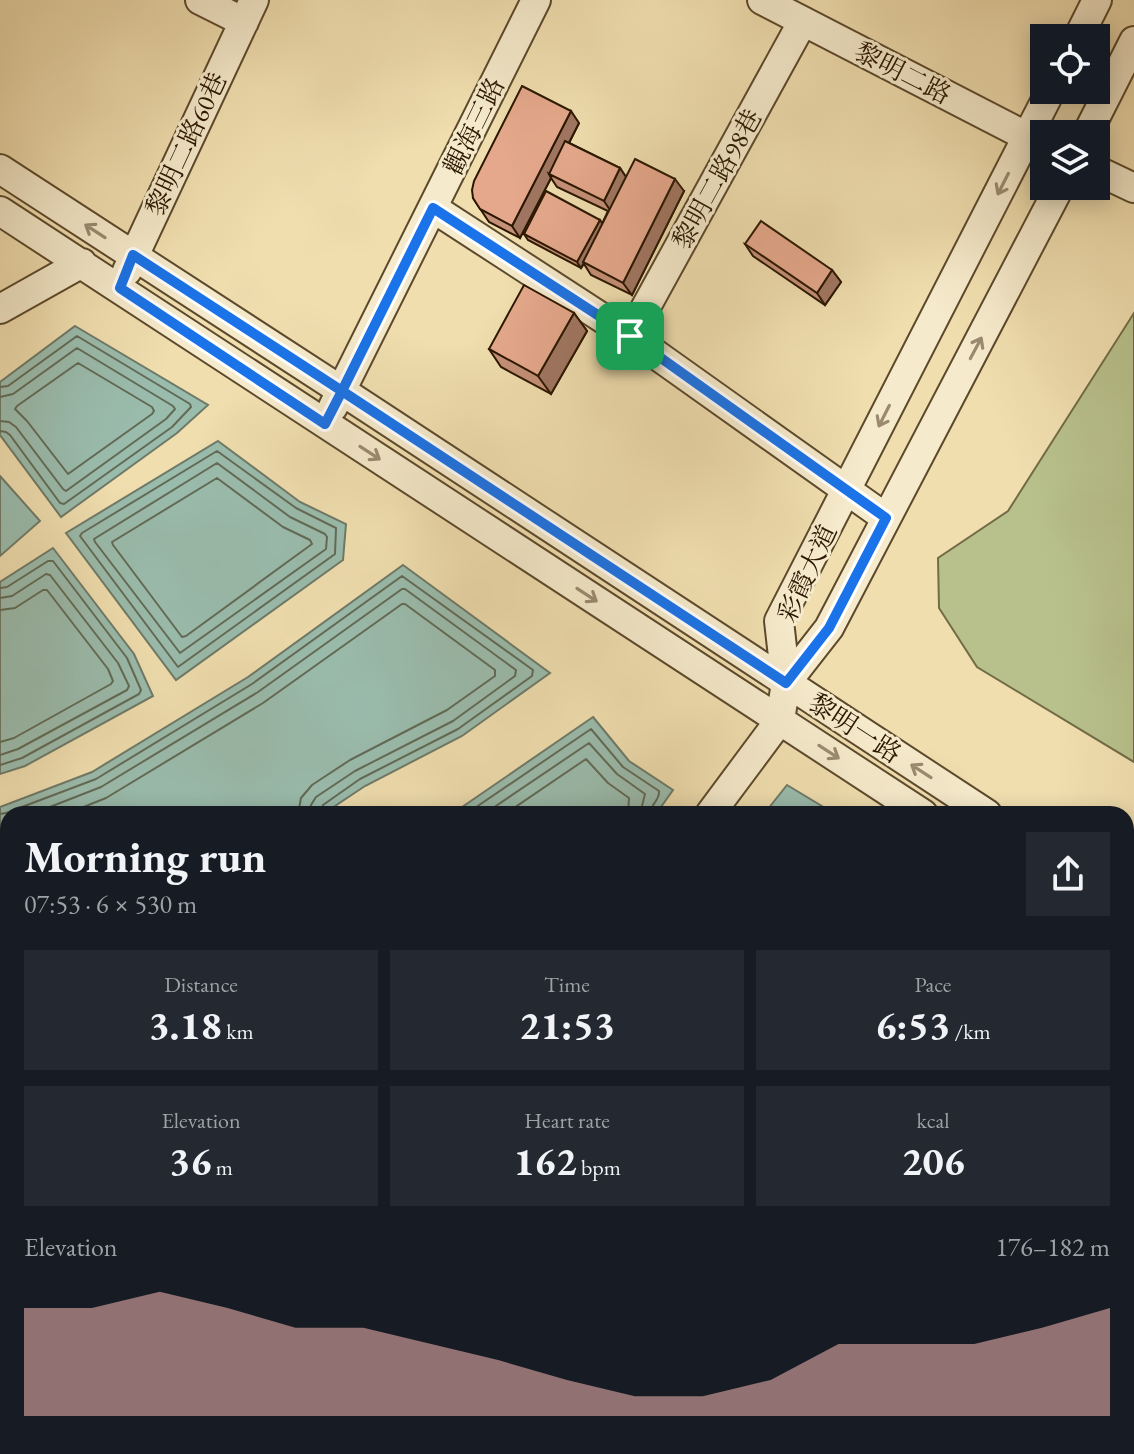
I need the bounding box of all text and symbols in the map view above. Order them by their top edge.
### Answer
map controls [1030,24,1110,200]
button: locate [1030,24,1110,104]
street label: 黎明二路 [849,34,957,112]
street label: 黎明二路60巷 [138,67,234,221]
street label: 觀海三路 [436,72,512,180]
street label: 黎明二路98巷 [665,103,769,255]
button: layers [1030,120,1110,200]
one-way arrow [995,172,1010,196]
one-way arrow [84,222,106,239]
pin [596,302,664,370]
icon: arrive [608,314,652,358]
one-way arrow [968,336,984,360]
one-way arrow [876,403,892,427]
one-way arrow [358,445,380,461]
street label: 彩霞大道 [770,519,844,627]
one-way arrow [576,587,598,603]
street label: 黎明一路 [802,685,908,771]
one-way arrow [817,744,839,761]
one-way arrow [911,763,933,780]
text: Morning run [24,828,266,885]
button: share [1026,832,1110,916]
text: 07:53 · 6 × 530 m [24,887,197,921]
text: Distance [164,970,238,999]
text: Time [544,970,590,999]
text: Pace [915,970,951,999]
text: 3.18 [148,999,222,1051]
text: 21:53 [519,999,615,1051]
text: 6:53 [875,999,950,1051]
text: km [222,1017,254,1046]
text: /km [950,1017,991,1046]
text: Elevation [161,1106,241,1135]
text: Heart rate [524,1106,610,1135]
text: kcal [916,1106,950,1135]
text: 36 [169,1135,211,1187]
text: 162 [513,1135,577,1187]
text: 206 [901,1135,965,1187]
text: m [211,1153,233,1182]
text: bpm [577,1153,621,1182]
text: Elevation [24,1230,118,1264]
text: 176–182 m [995,1230,1110,1264]

